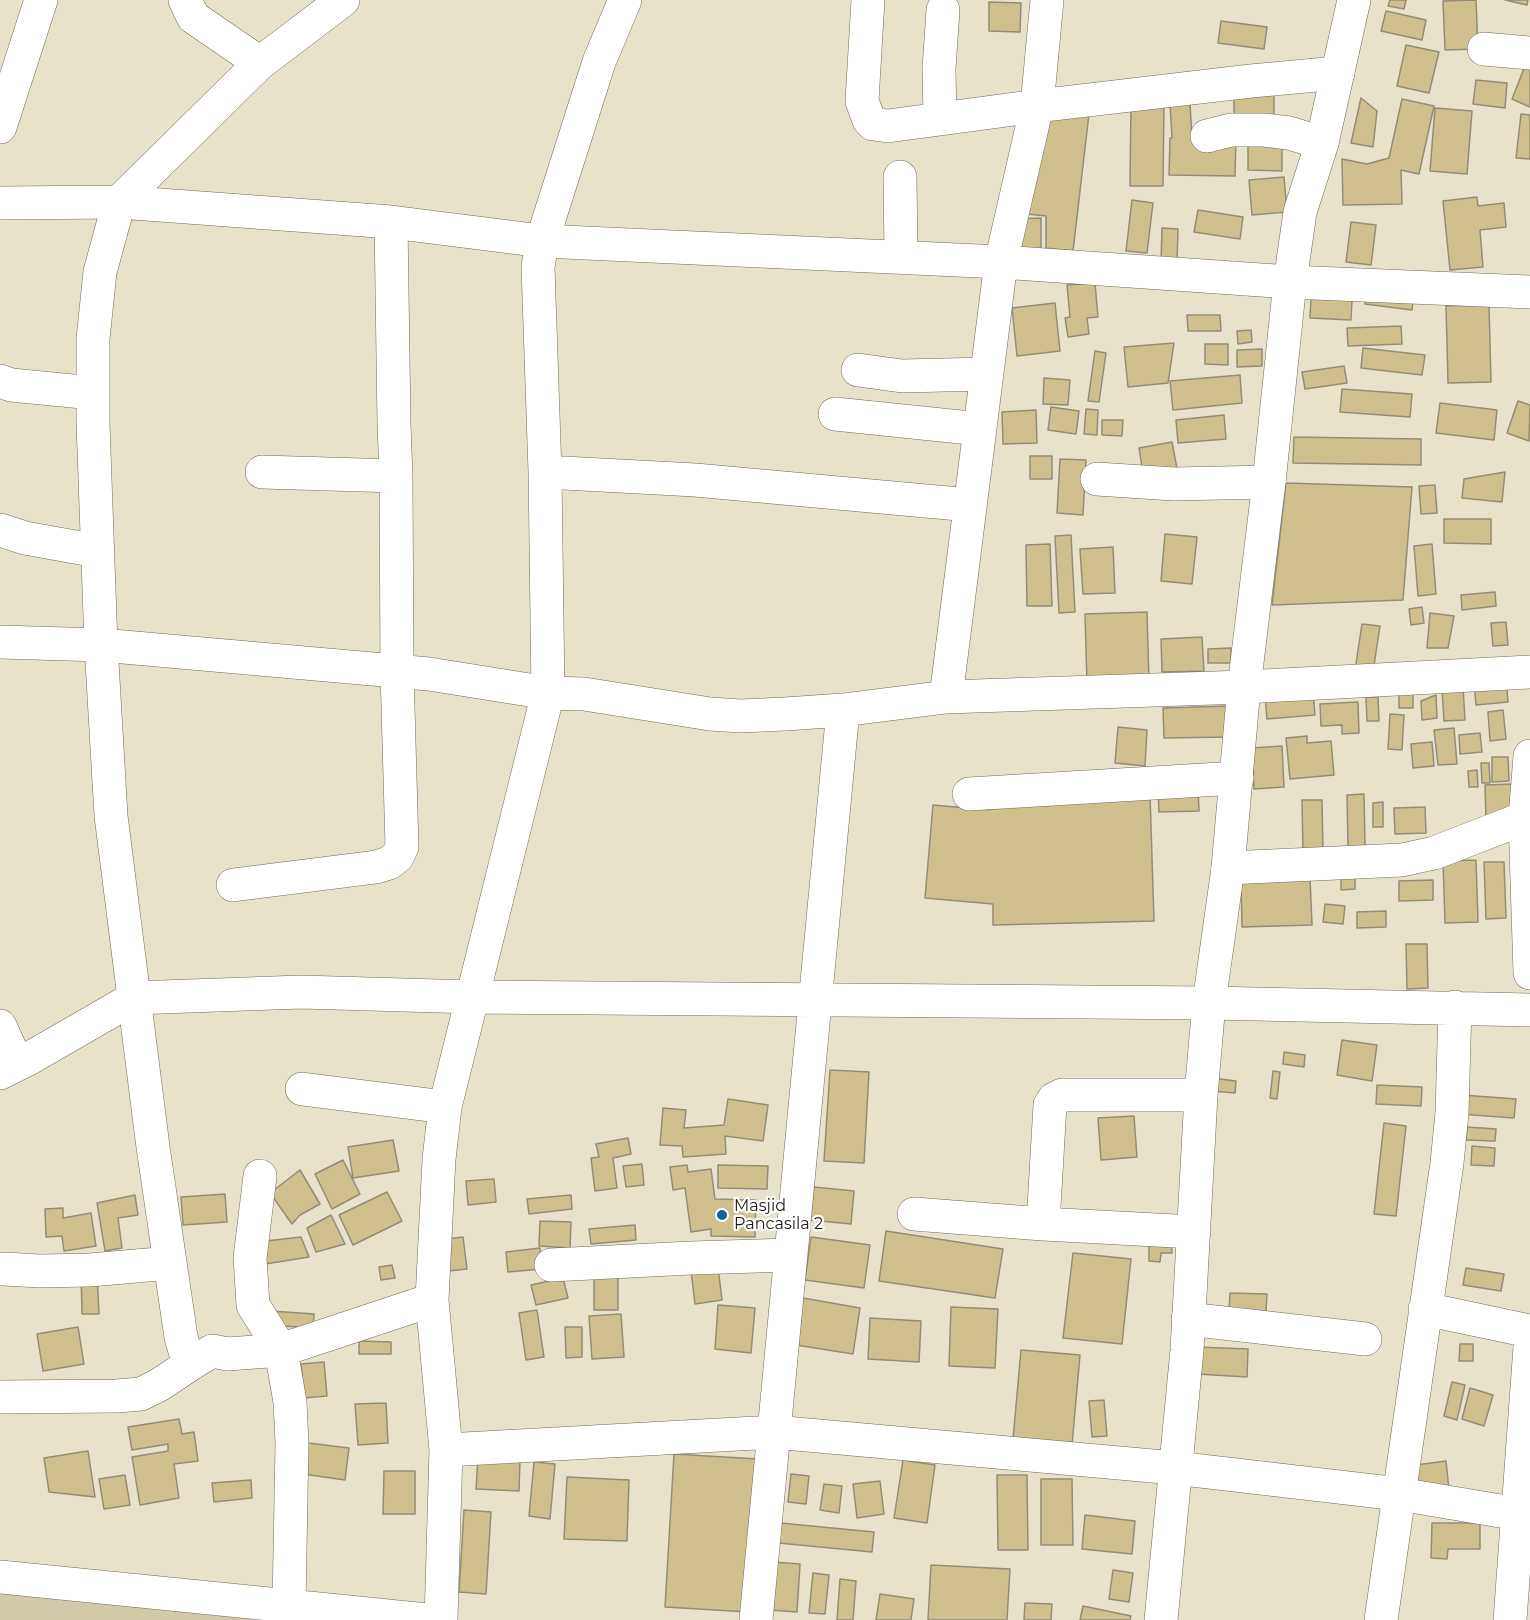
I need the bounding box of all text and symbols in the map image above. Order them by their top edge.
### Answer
place label: Masjid Pancasila 2 [734,1196,823,1234]
marker: Masjid Pancasila 2 [715,1208,729,1222]

